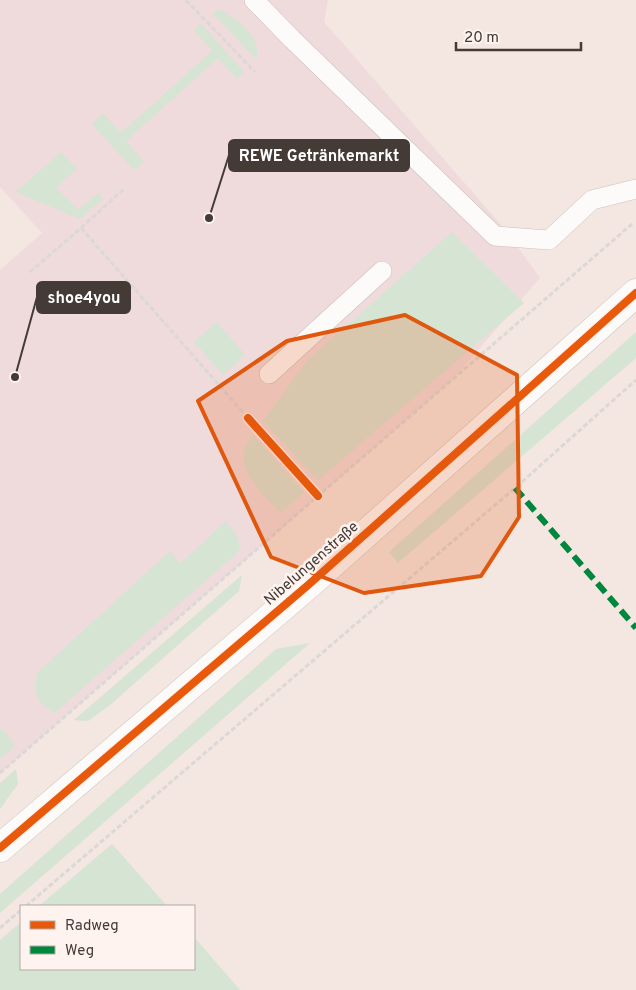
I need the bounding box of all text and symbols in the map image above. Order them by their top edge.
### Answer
scale bar [456,20,581,52]
text: 20 m [464,29,499,48]
callout: REWE Getränkemarkt [229,140,409,171]
text: REWE Getränkemarkt [239,147,399,167]
callout: shoe4you [37,282,130,313]
text: shoe4you [48,289,120,309]
street label: Nibelungenstraße [261,518,363,610]
legend [20,905,195,970]
text: Radweg [65,917,119,936]
text: Weg [65,942,94,961]

